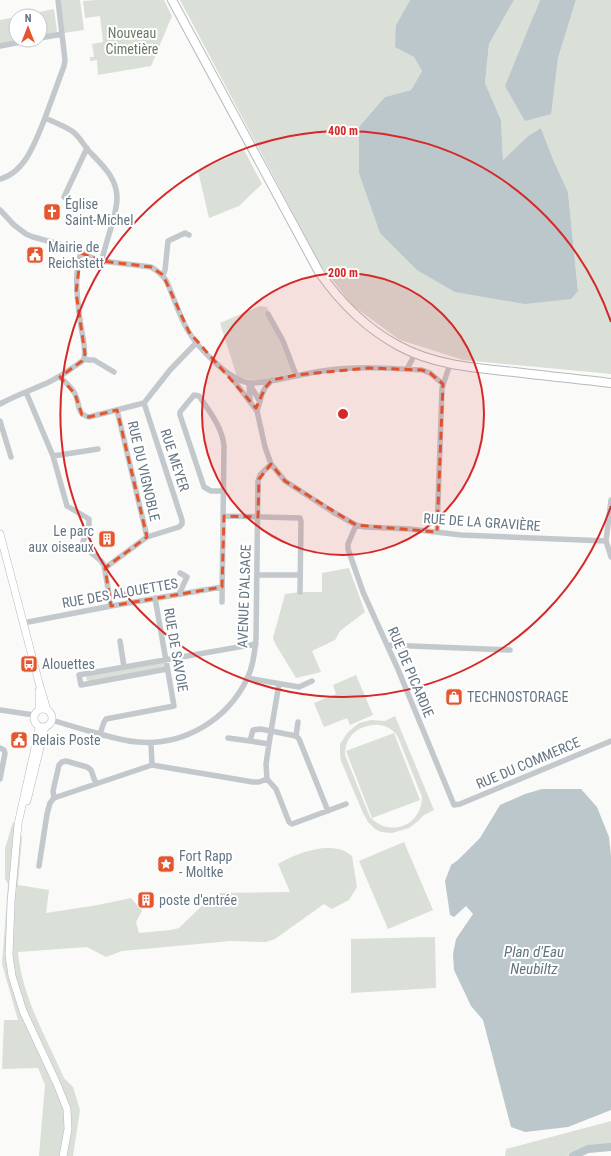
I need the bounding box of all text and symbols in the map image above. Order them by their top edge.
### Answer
north arrow [8,8,48,48]
text: N [25,12,32,25]
park label: Nouveau Cimetière [106,25,159,57]
text: 400 m [328,124,358,138]
place label: Église Saint-Michel [65,195,133,228]
church icon: Église Saint-Michel [42,202,62,222]
place label: Mairie de Reichstett [48,239,104,271]
public building icon: Mairie de Reichstett [25,245,45,265]
text: 200 m [328,266,358,280]
centre of rings [336,407,350,421]
street label: RUE DU VIGNOBLE [125,419,163,523]
street label: RUE MEYER [157,427,193,494]
street label: RUE DE LA GRAVIÈRE [423,509,541,534]
place label: Le parc aux oiseaux [28,523,94,555]
building icon: Le parc aux oiseaux [97,529,117,549]
street label: AVENUE D'ALSACE [234,544,254,648]
street label: RUE DES ALOUETTES [61,575,179,611]
street label: RUE DE SAVOIE [161,607,191,693]
street label: RUE DE PICARDIE [385,624,437,720]
bus stop icon: Alouettes [19,654,39,674]
place label: Alouettes [42,656,95,672]
shop icon: TECHNOSTORAGE [444,687,464,707]
place label: TECHNOSTORAGE [467,689,568,705]
public building icon: Relais Poste [9,730,29,750]
place label: Relais Poste [32,732,101,748]
street label: RUE DU COMMERCE [474,734,582,792]
place label: Fort Rapp - Moltke [179,848,233,880]
place icon: Fort Rapp - Moltke [156,854,176,874]
building icon: poste d'entrée [136,890,156,910]
place label: poste d'entrée [159,892,237,908]
water label: Plan d'Eau Neubiltz [504,943,564,978]

